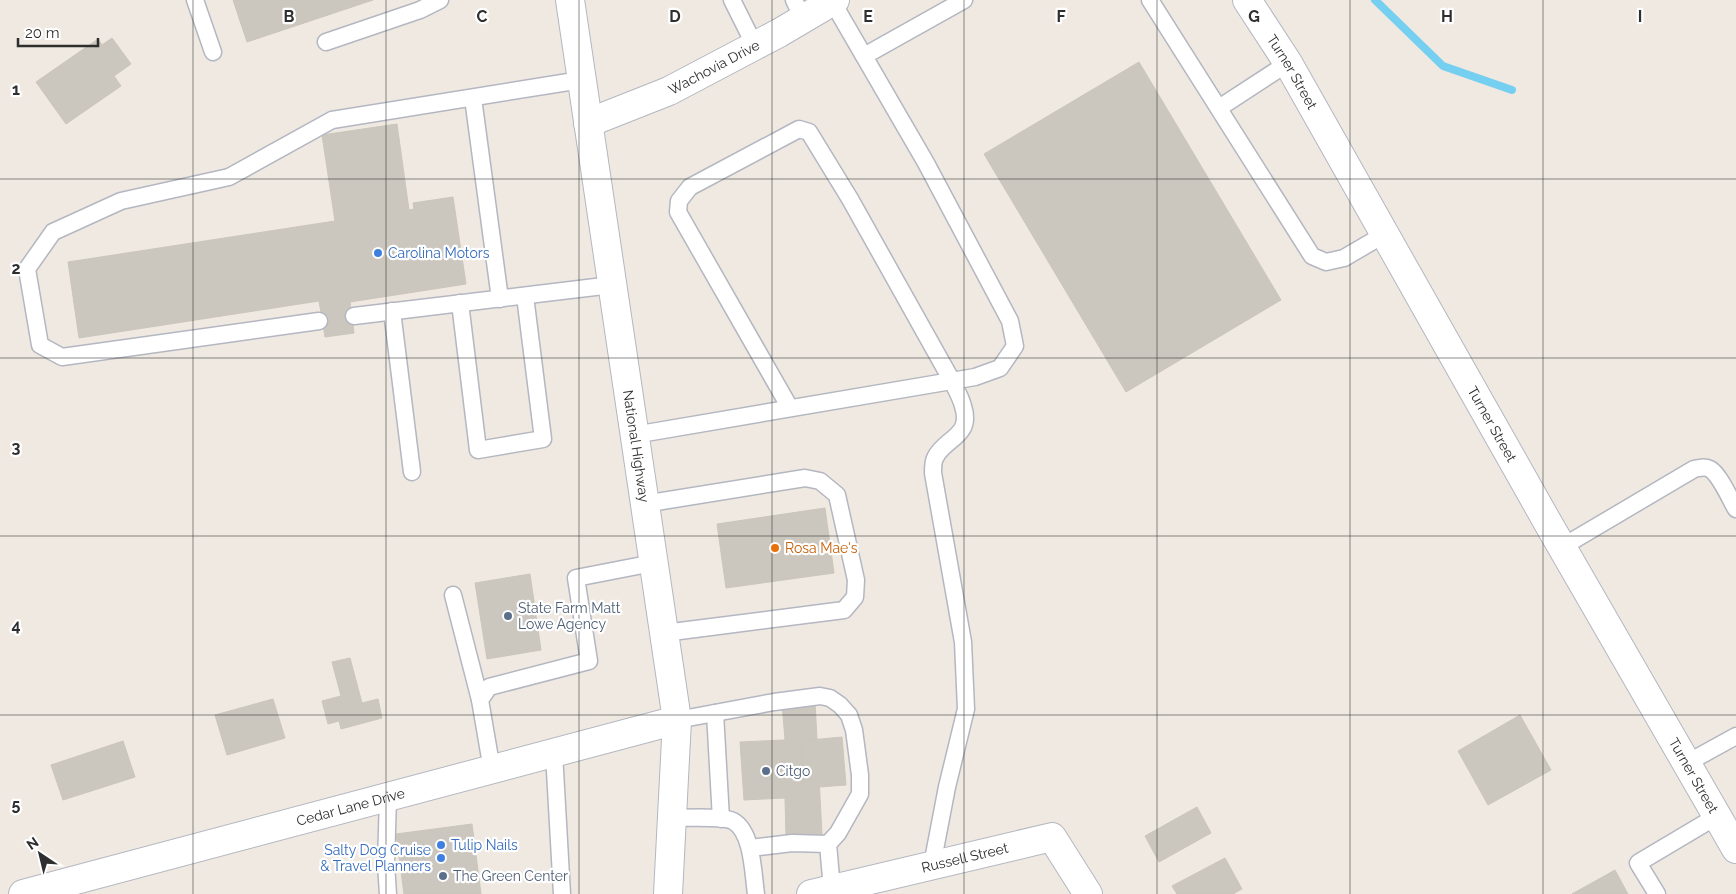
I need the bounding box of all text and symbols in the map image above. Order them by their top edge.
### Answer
text: B [284,7,295,26]
text: C [477,7,488,26]
text: D [669,7,681,26]
text: E [863,7,873,26]
text: F [1056,7,1066,26]
text: G [1248,7,1260,26]
text: H [1441,7,1453,26]
text: I [1638,7,1642,26]
scale bar [18,15,98,47]
text: 20 m [25,24,60,42]
street label: Turner Street [1264,32,1321,112]
street label: Wachovia Drive [666,37,762,98]
text: 1 [12,80,20,99]
place label: Carolina Motors [388,245,490,261]
marker: Carolina Motors [372,247,384,259]
text: 2 [11,259,21,278]
street label: Turner Street [1464,384,1520,465]
street label: National Highway [620,389,653,504]
text: 3 [12,438,21,457]
place label: Rosa Mae's [785,540,858,556]
marker: Rosa Mae's [769,542,781,554]
place label: State Farm Matt Lowe Agency [518,600,621,632]
marker: State Farm Matt Lowe Agency [502,610,514,622]
text: 4 [11,616,21,635]
street label: Turner Street [1666,735,1722,816]
place label: Citgo [776,763,810,779]
marker: Citgo [760,765,772,777]
street label: Cedar Lane Drive [295,785,407,829]
text: 5 [12,795,21,814]
north arrow [15,829,65,879]
text: N [24,834,42,853]
place label: Tulip Nails [451,837,518,853]
marker: Tulip Nails [435,839,447,851]
street label: Russell Street [920,840,1010,876]
place label: Salty Dog Cruise & Travel Planners [320,842,431,874]
marker: Salty Dog Cruise & Travel Planners [435,852,447,864]
place label: The Green Center [453,868,568,884]
marker: The Green Center [437,870,449,882]

